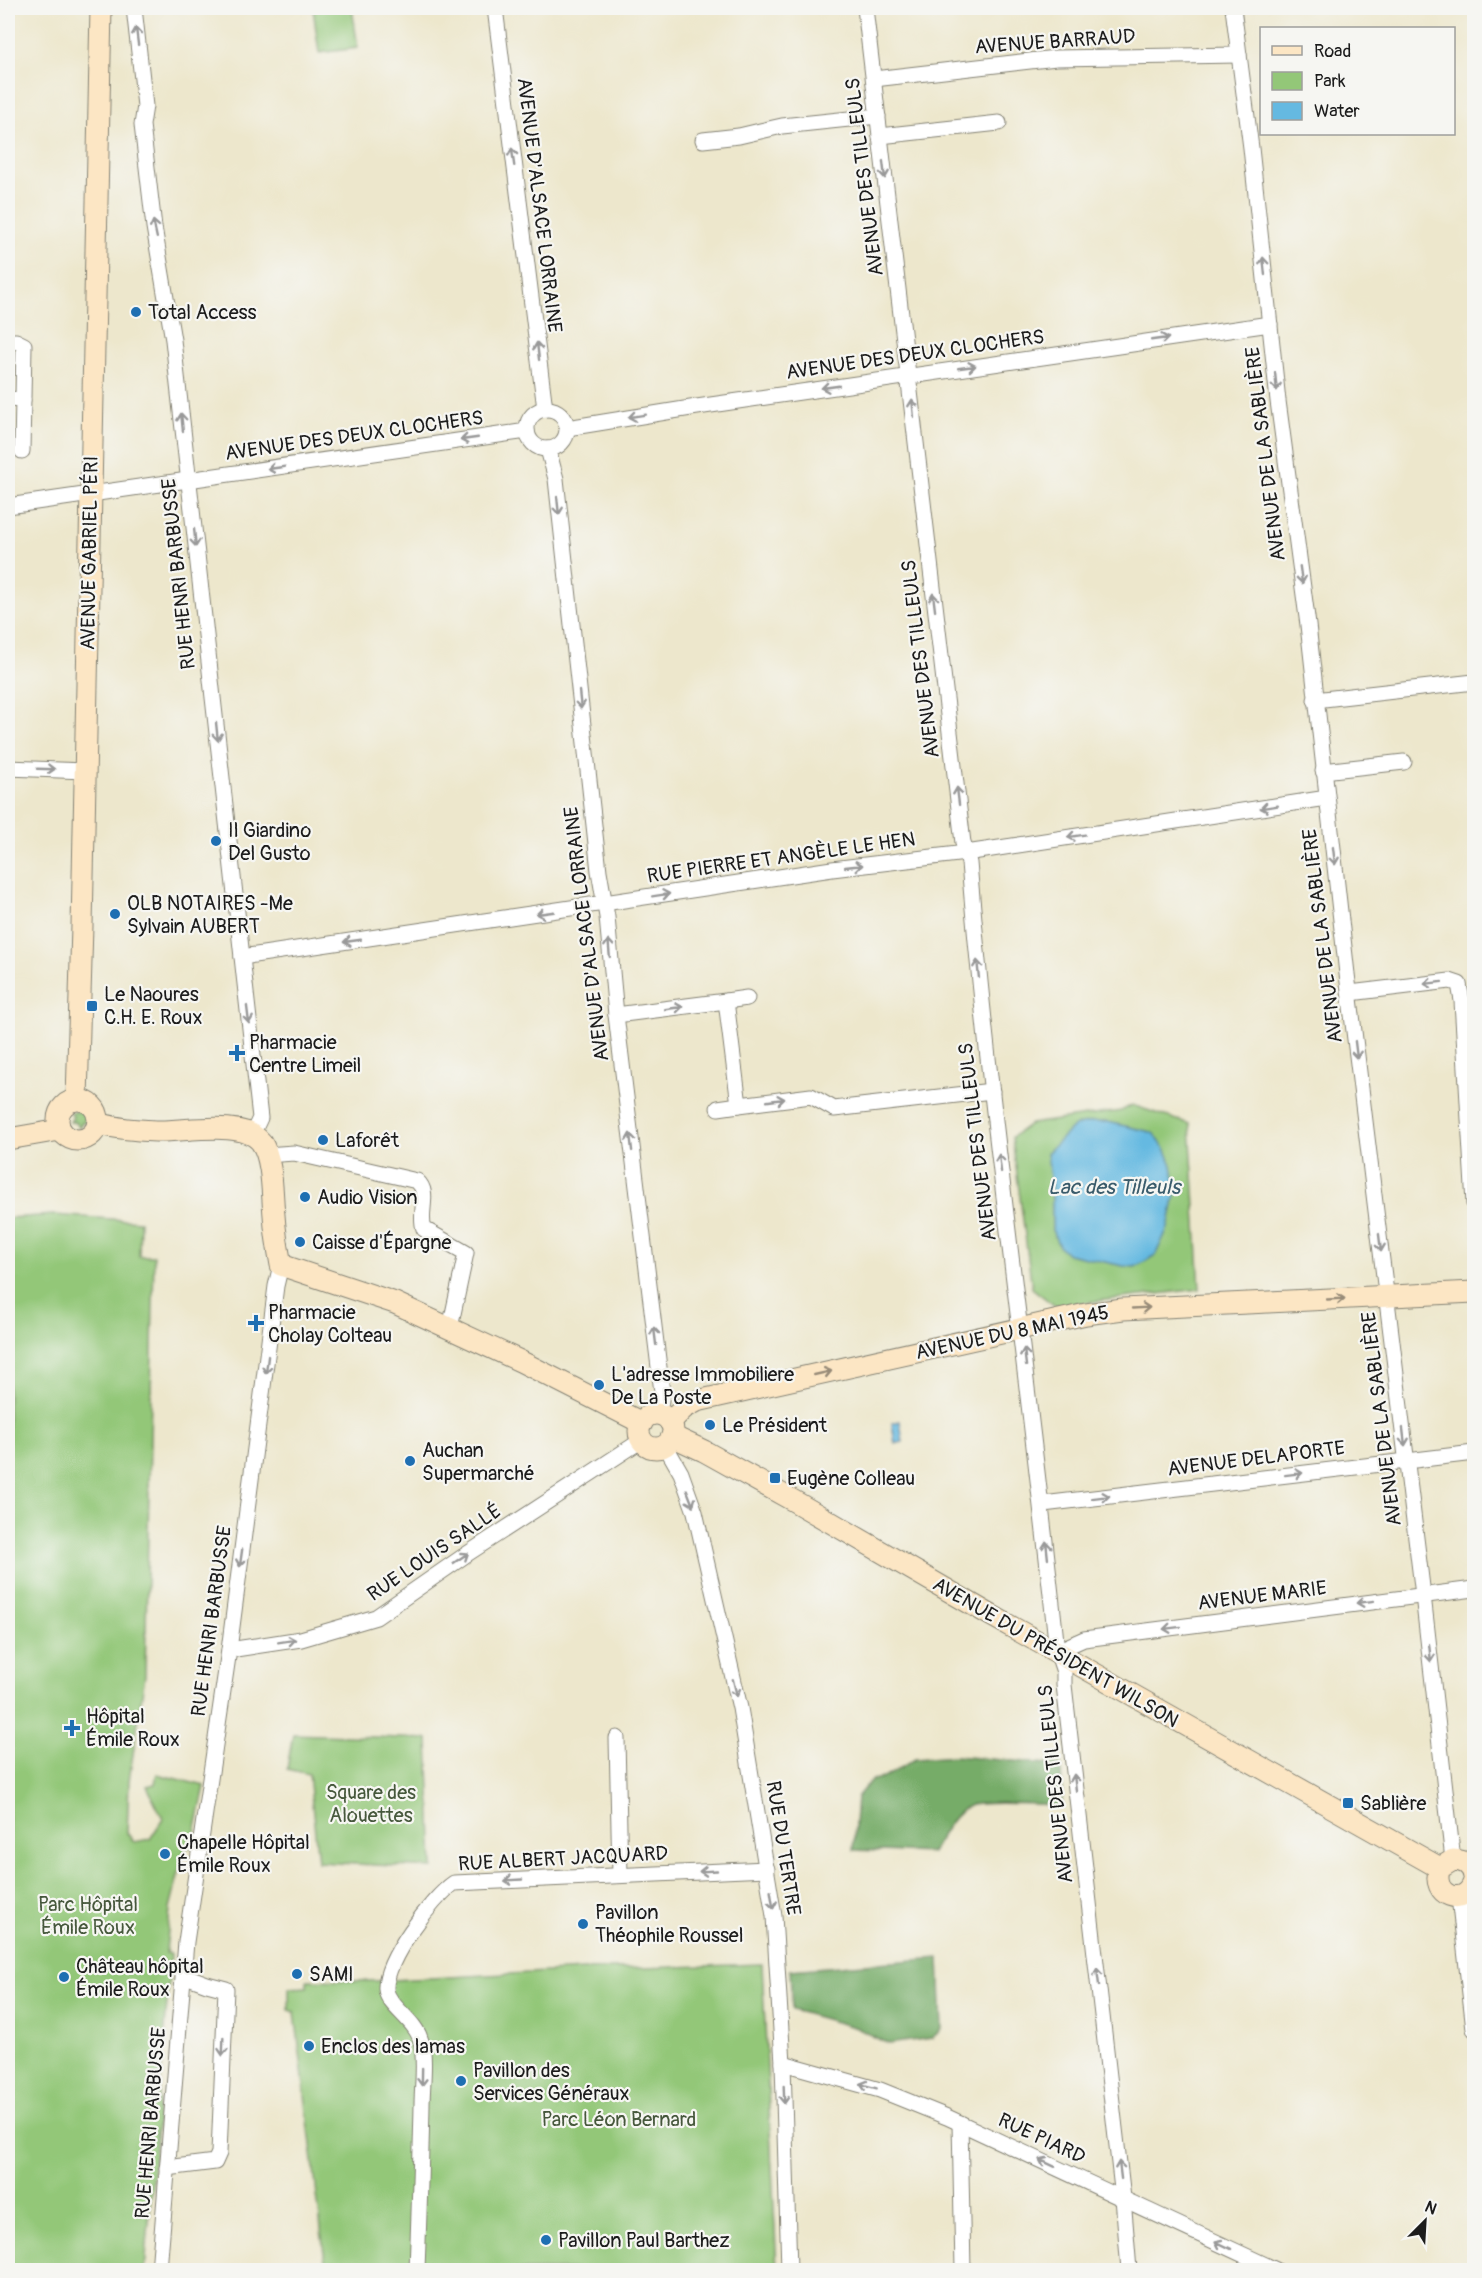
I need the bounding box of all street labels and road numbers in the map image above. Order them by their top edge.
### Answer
street label: AVENUE BARRAUD [974,23,1136,60]
street label: AVENUE D'ALSACE LORRAINE [511,76,568,334]
street label: AVENUE DES TILLEULS [840,76,889,277]
street label: AVENUE DES DEUX CLOCHERS [784,324,1046,385]
street label: AVENUE DE LA SABLIÈRE [1240,345,1291,563]
street label: AVENUE DES DEUX CLOCHERS [223,405,485,466]
street label: AVENUE GABRIEL PÉRI [75,456,104,650]
street label: RUE HENRI BARBUSSE [156,477,201,671]
street label: AVENUE DES TILLEULS [896,558,945,759]
street label: AVENUE D'ALSACE LORRAINE [558,805,615,1063]
street label: RUE PIERRE ET ANGÈLE LE HEN [645,826,917,889]
street label: AVENUE DE LA SABLIÈRE [1297,827,1348,1045]
street label: AVENUE DES TILLEULS [953,1041,1002,1242]
street label: AVENUE DU 8 MAI 1945 [913,1300,1111,1365]
street label: AVENUE DE LA SABLIÈRE [1356,1310,1407,1528]
street label: AVENUE DELAPORTE [1166,1435,1346,1482]
street label: RUE LOUIS SALLÉ [362,1498,506,1607]
street label: RUE HENRI BARBUSSE [186,1524,237,1718]
street label: AVENUE DU PRÉSIDENT WILSON [928,1572,1183,1733]
street label: AVENUE MARIE [1196,1575,1328,1616]
street label: AVENUE DES TILLEULS [1033,1683,1078,1884]
street label: RUE DU TERTRE [761,1779,806,1917]
street label: RUE ALBERT JACQUARD [458,1841,669,1876]
street label: RUE HENRI BARBUSSE [130,2026,171,2220]
street label: RUE PIARD [994,2107,1089,2170]

